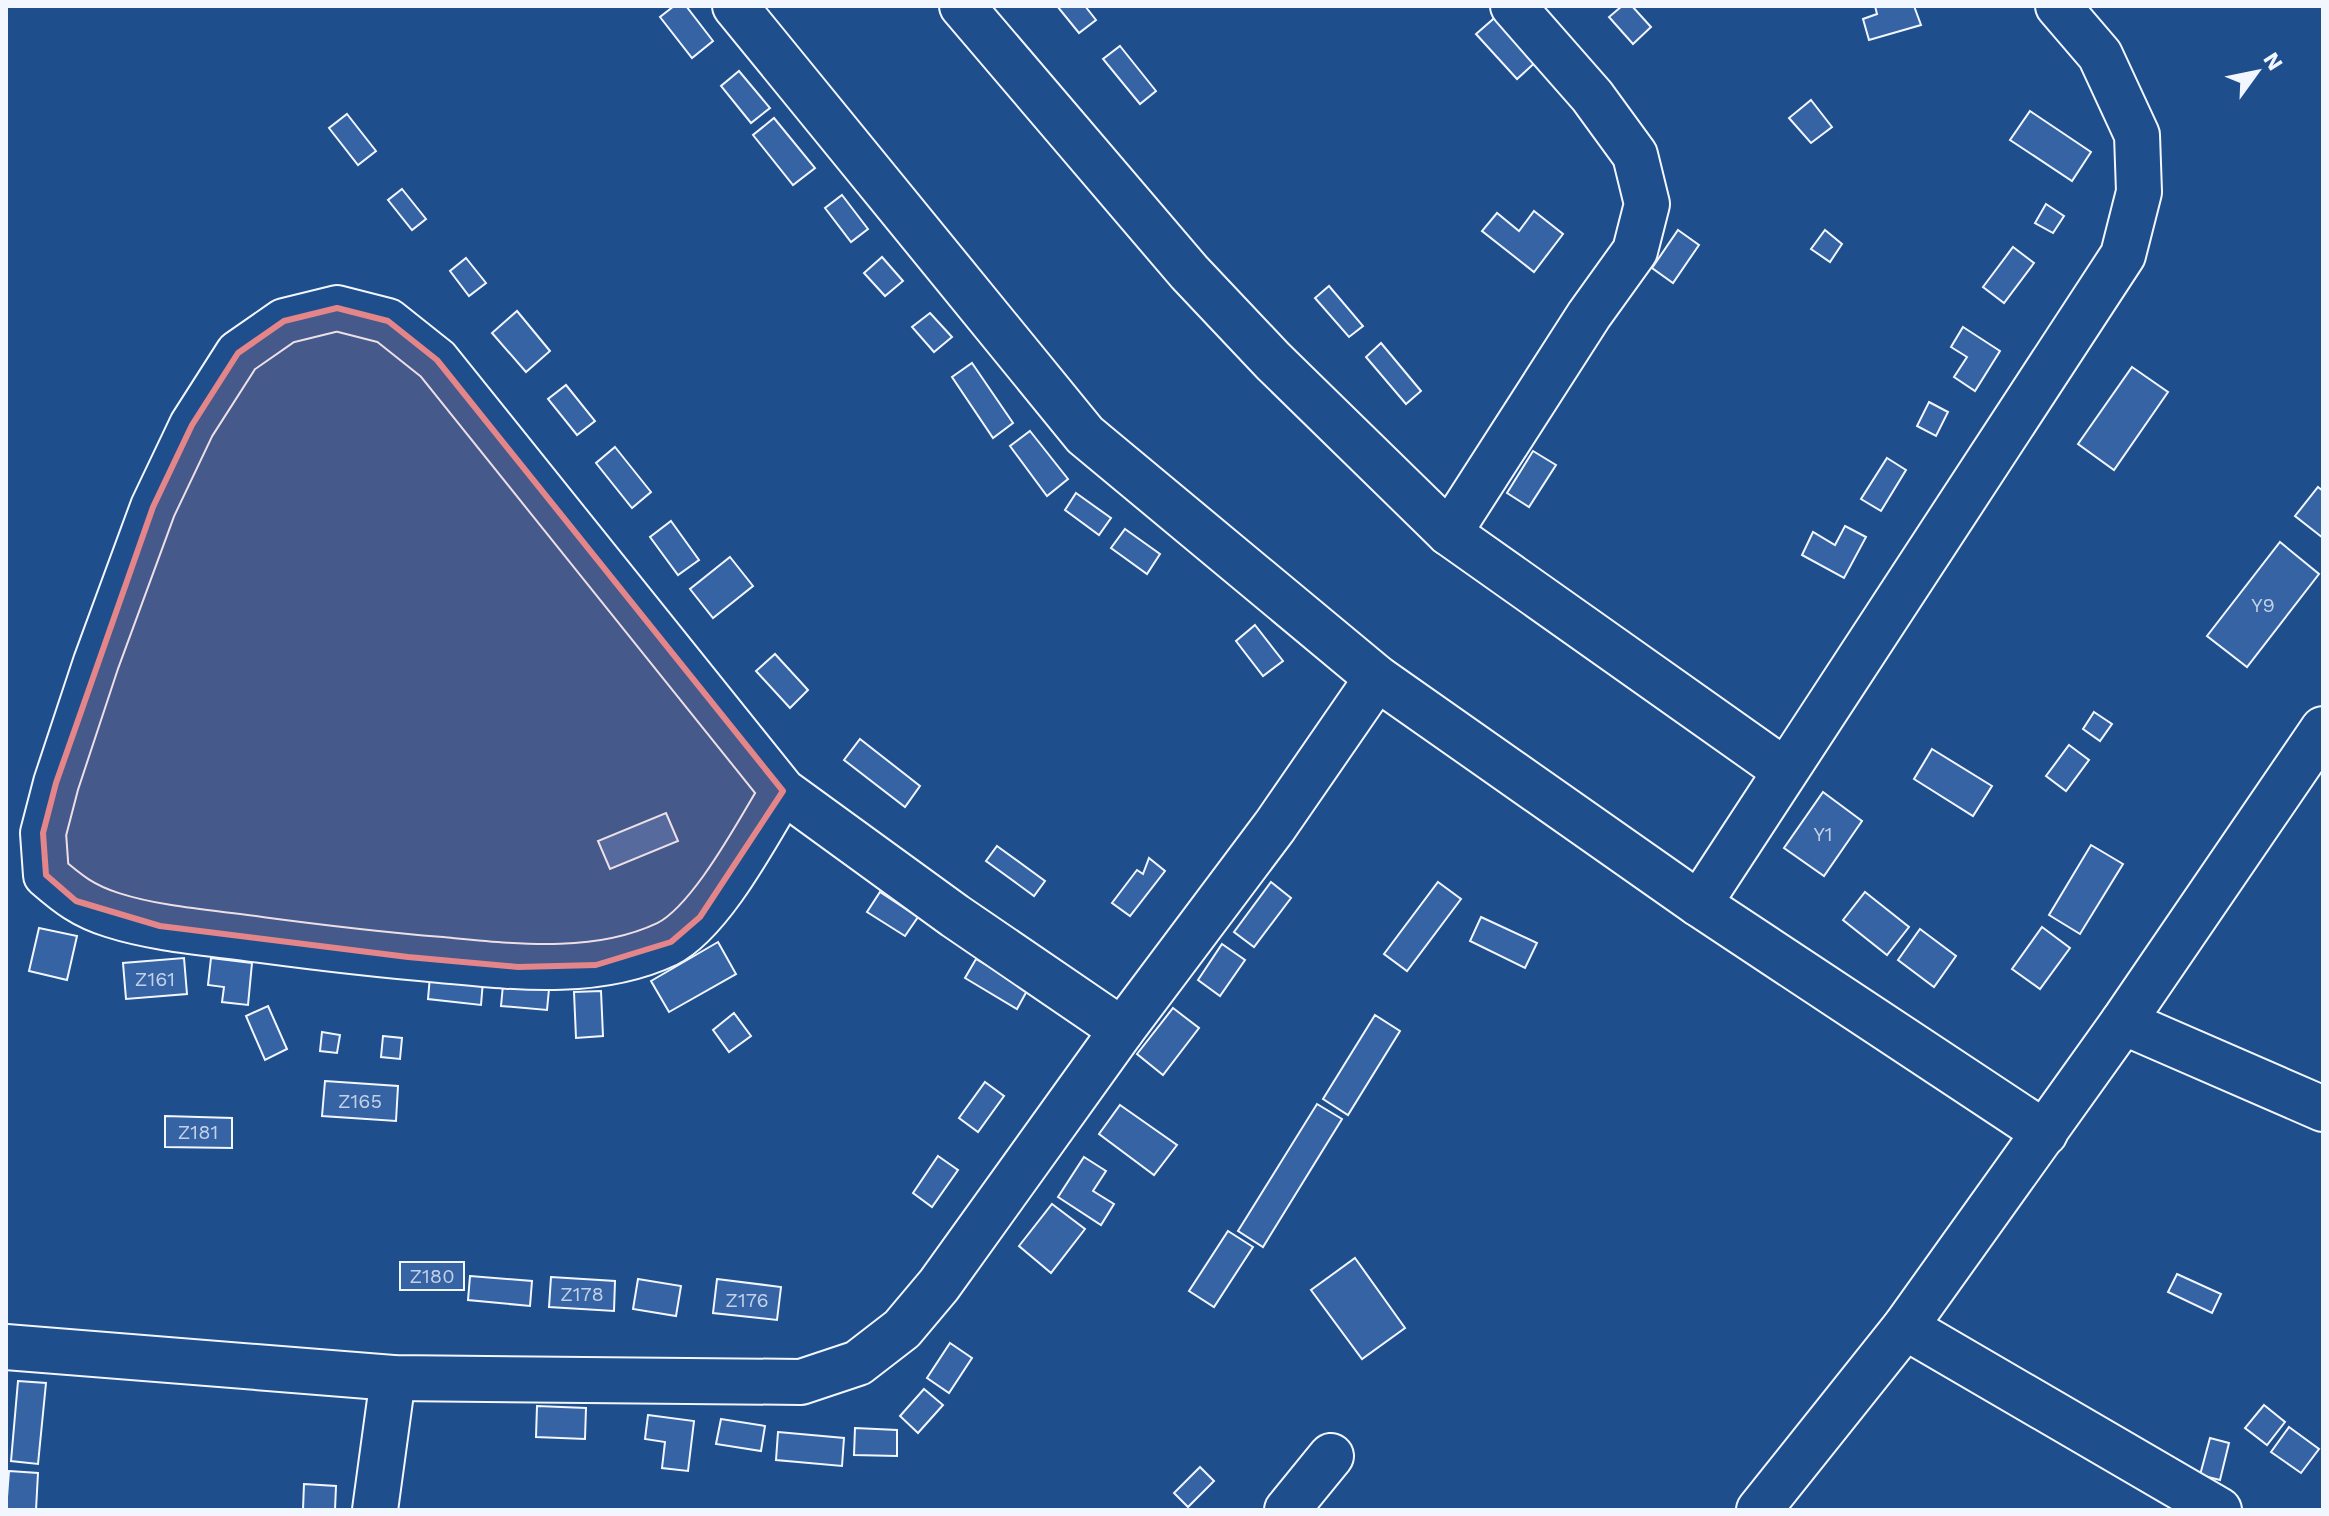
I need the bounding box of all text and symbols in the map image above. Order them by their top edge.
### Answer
north arrow [2217,32,2297,112]
text: N [2258,48,2288,75]
house number: Y9 [2251,593,2275,617]
house number: Y1 [1813,822,1833,846]
house number: Z161 [135,967,175,991]
house number: Z165 [338,1089,382,1113]
house number: Z181 [178,1120,218,1144]
house number: Z180 [409,1264,455,1288]
house number: Z178 [560,1282,604,1306]
house number: Z176 [725,1288,769,1312]

